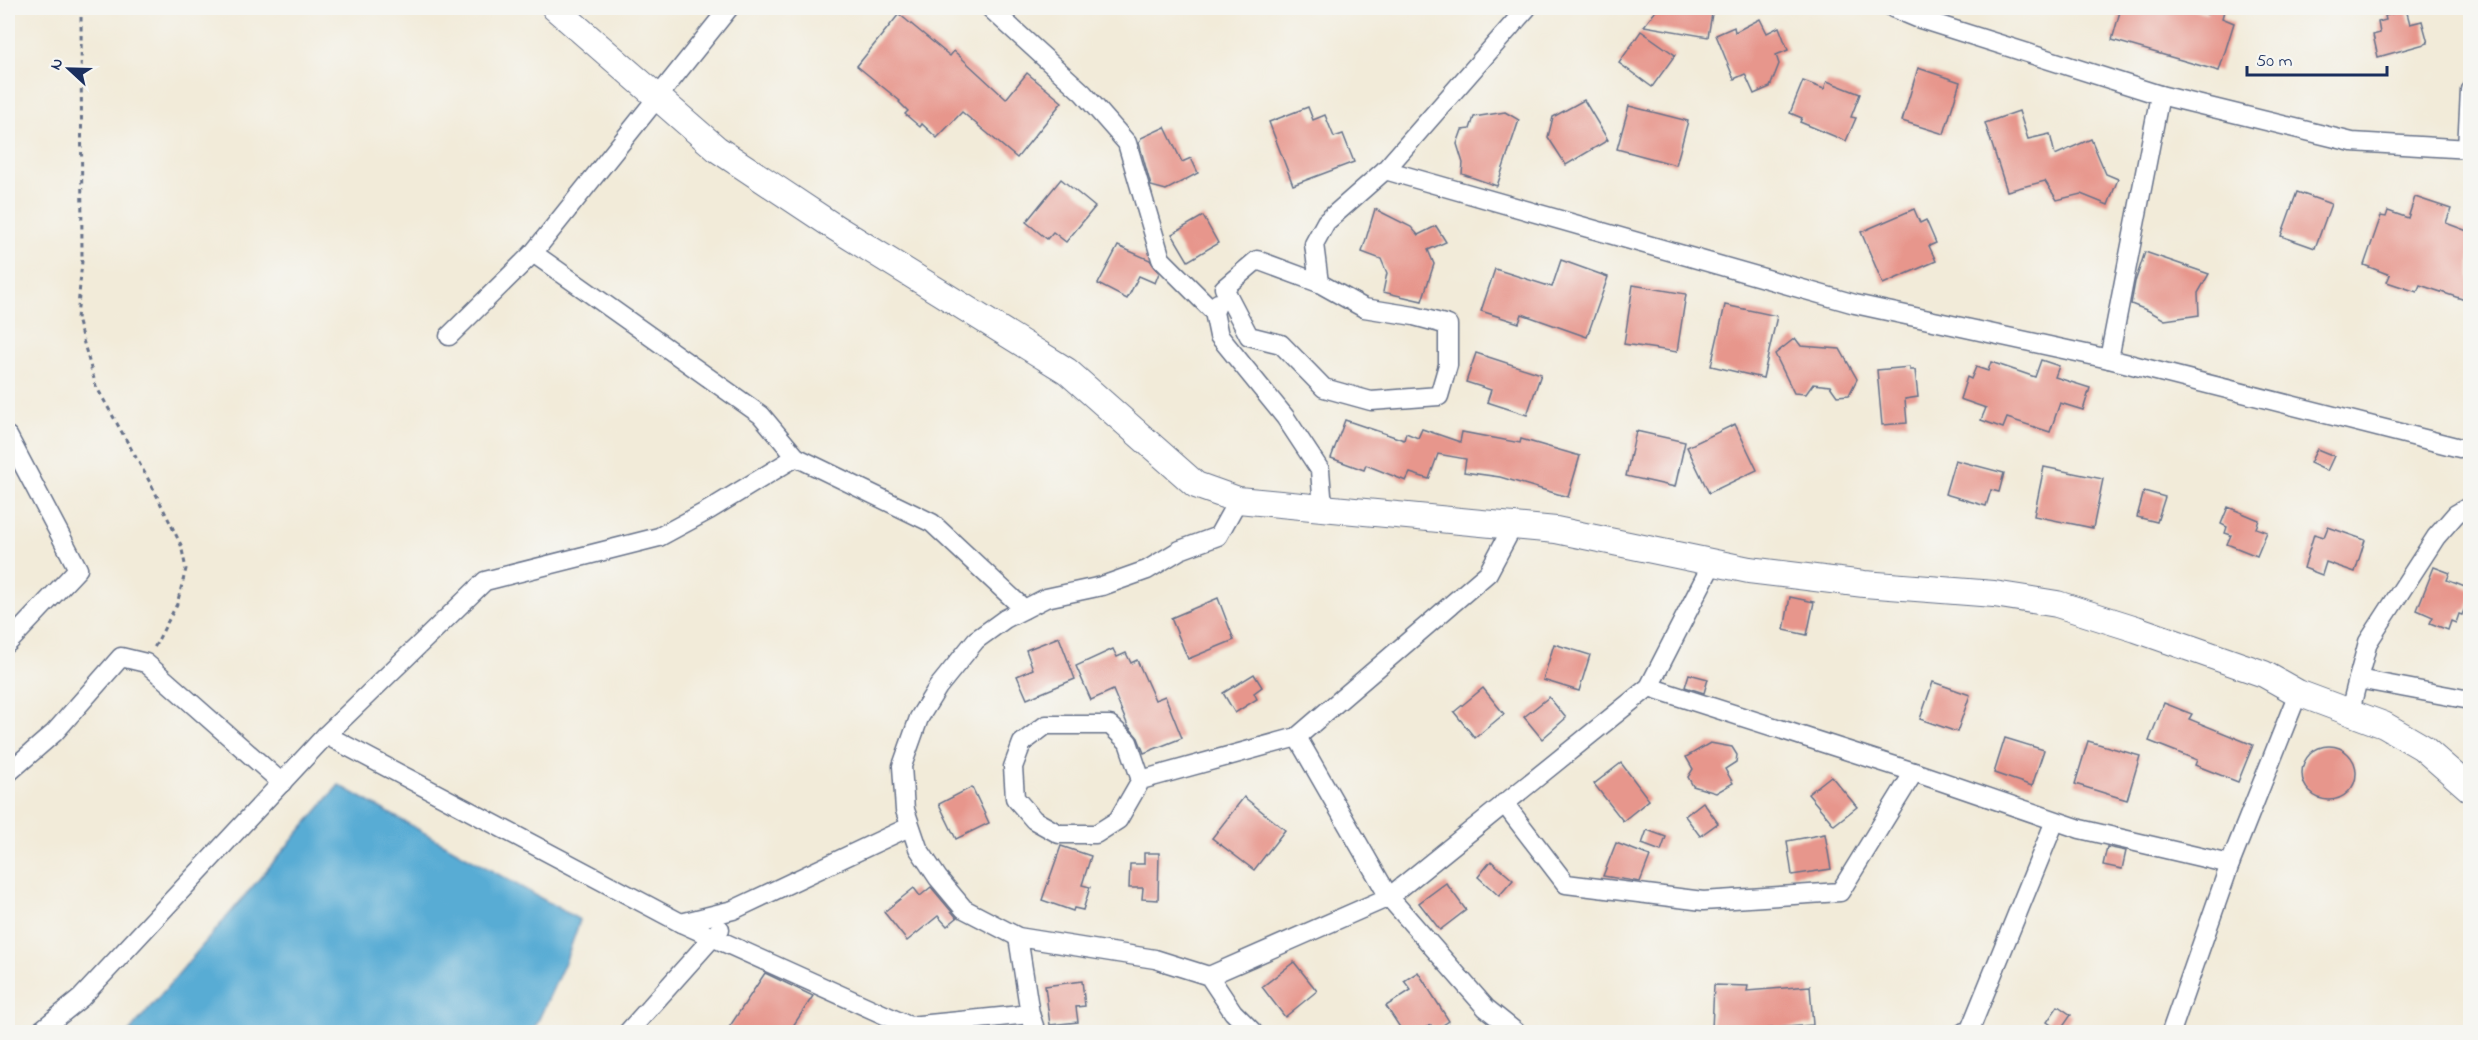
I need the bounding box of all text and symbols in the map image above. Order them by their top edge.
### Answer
north arrow [39,39,99,99]
scale bar [2247,39,2386,77]
text: 50 m [2256,49,2293,75]
text: N [44,54,70,74]

